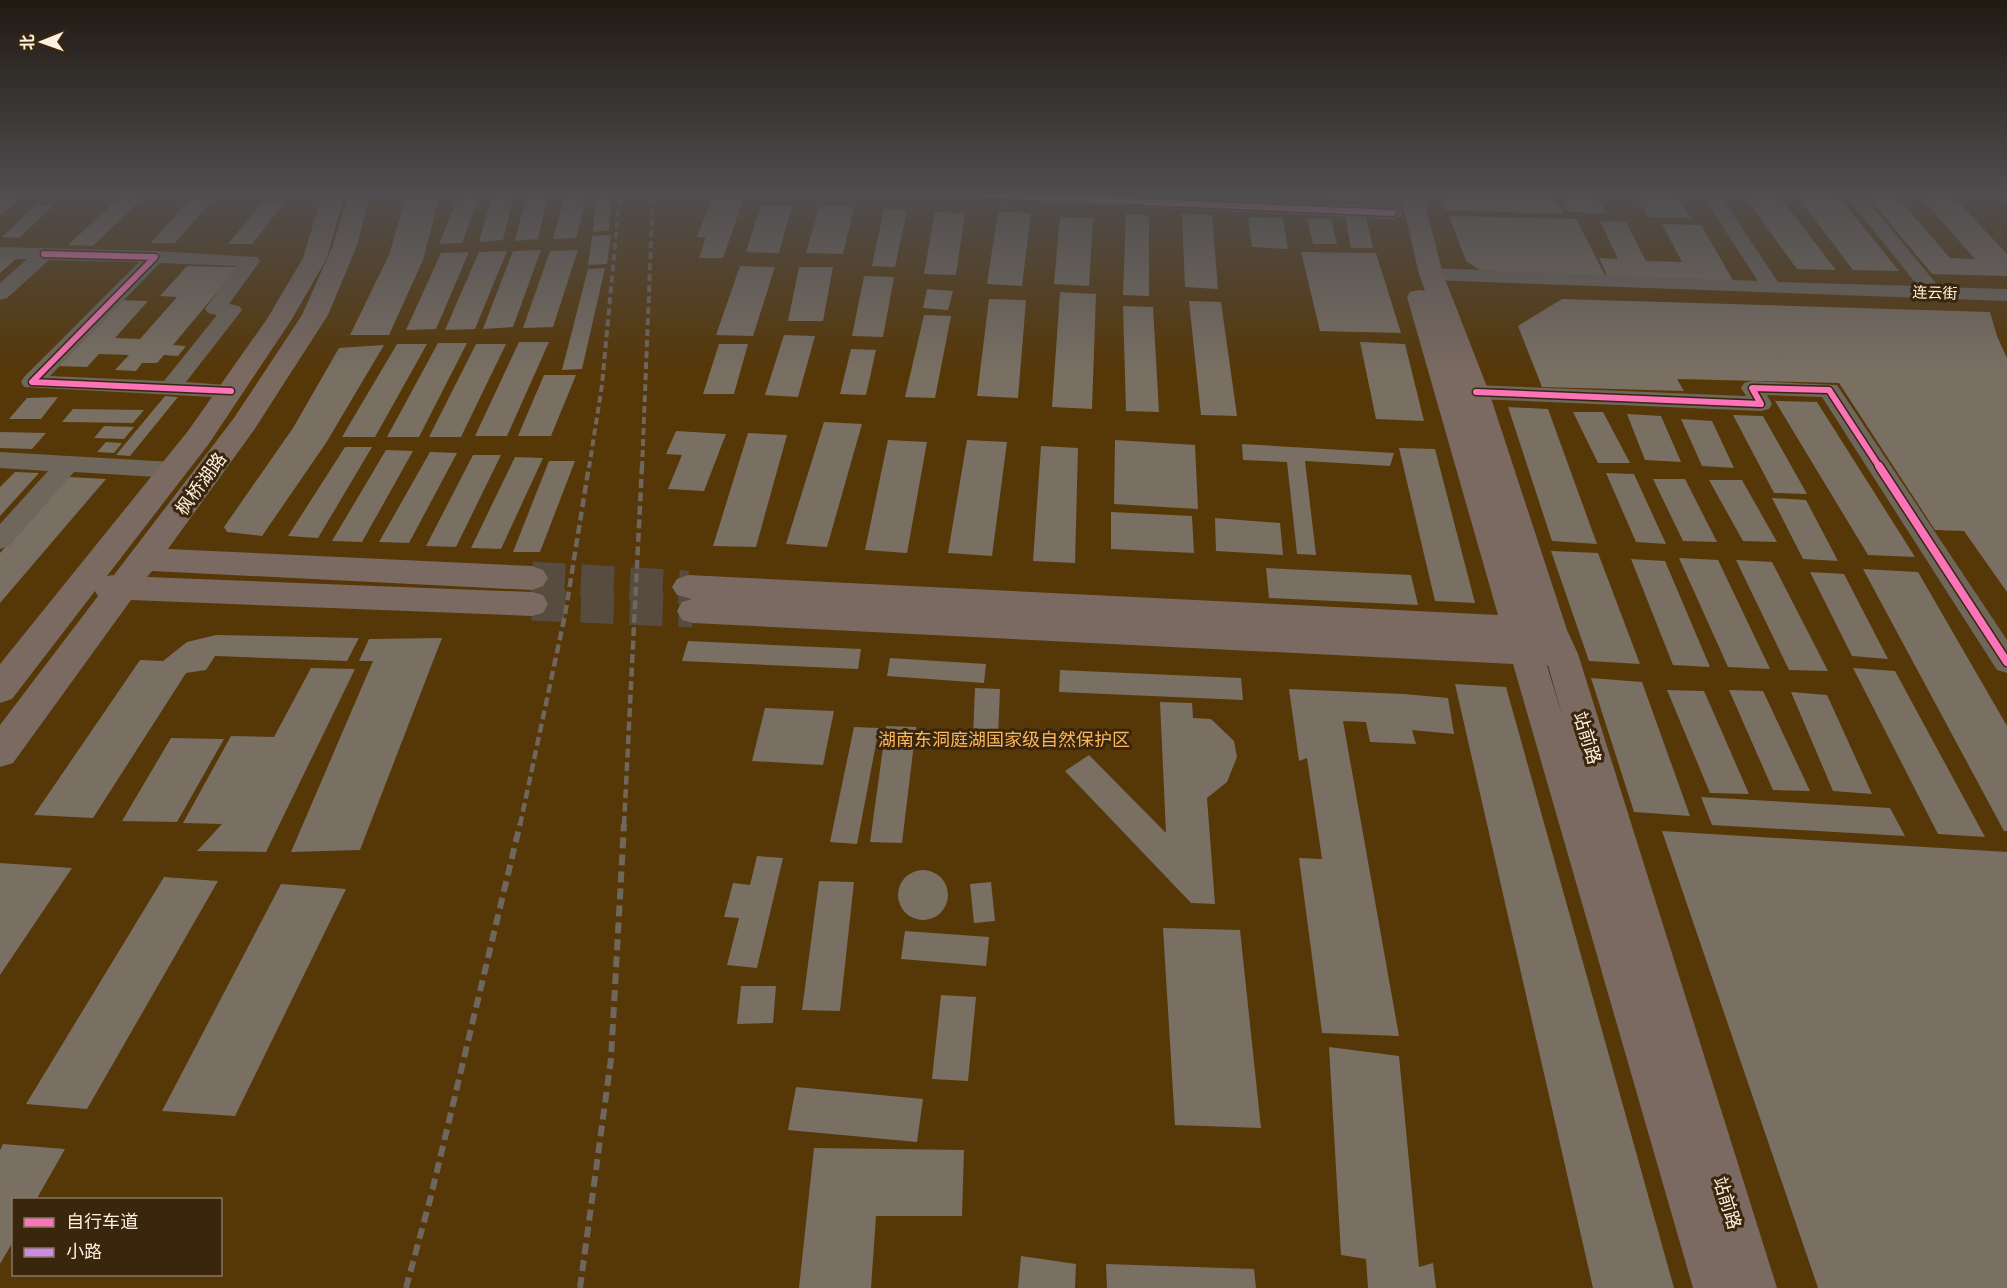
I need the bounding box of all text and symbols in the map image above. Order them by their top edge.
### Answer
north arrow [12,12,72,72]
text: 北 [19,34,39,50]
street label: 连云街 [1912,284,1958,305]
street label: 枫桥湖路 [172,449,233,521]
street label: 站前路 [1567,709,1604,768]
park label: 湖南东洞庭湖国家级自然保护区 [878,730,1130,753]
street label: 站前路 [1707,1174,1744,1233]
legend [12,1198,222,1276]
text: 自行车道 [66,1212,138,1235]
text: 小路 [66,1242,102,1265]

